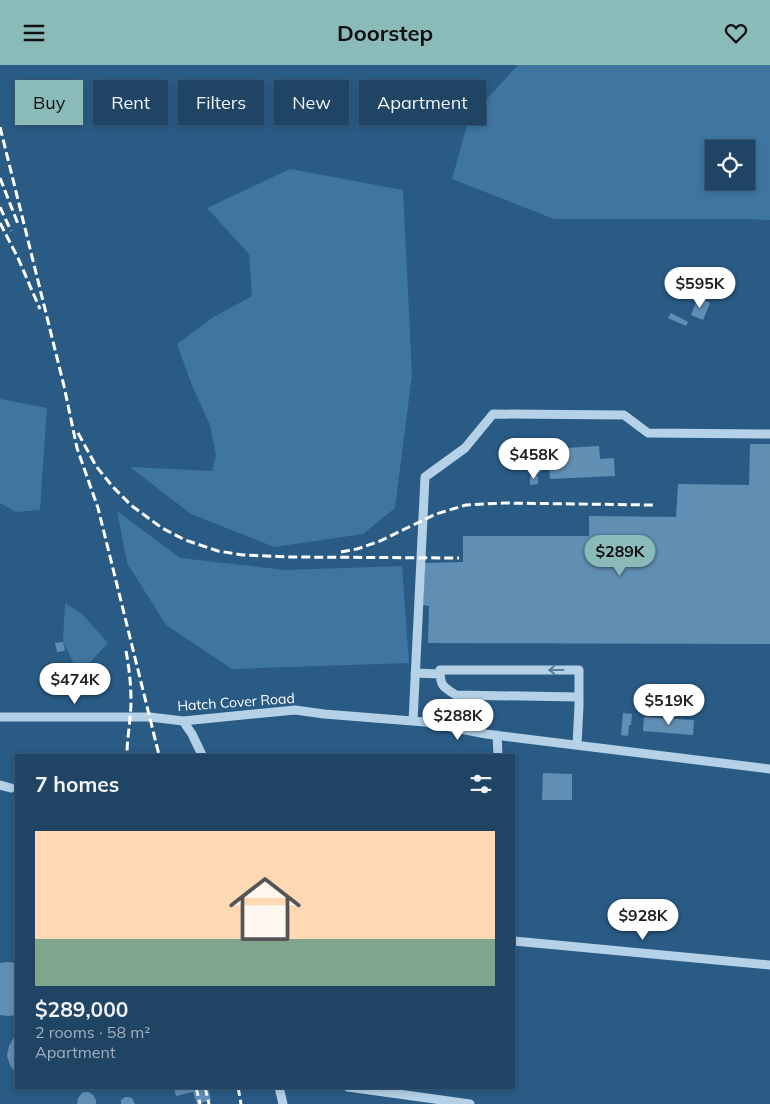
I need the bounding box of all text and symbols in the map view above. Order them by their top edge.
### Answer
icon: menu [20,19,48,47]
text: Doorstep [337,19,433,47]
icon: heart [722,19,750,47]
chip: Buy [15,80,83,125]
chip: Rent [93,80,168,125]
chip: Filters [178,80,264,125]
chip: New [274,80,349,125]
chip: Apartment [359,80,486,125]
map controls [705,140,755,190]
button: locate [705,140,755,190]
pin: $595K [665,267,735,309]
text: $595K [675,273,725,293]
pin: $458K [499,437,569,480]
text: $458K [509,444,559,464]
pin: $289K [585,535,655,577]
text: $289K [595,541,645,561]
pin: $474K [40,663,110,705]
one-way arrow [548,665,564,675]
text: $474K [50,669,100,689]
pin: $519K [634,683,704,726]
street label: Hatch Cover Road [177,689,295,715]
text: $519K [644,690,694,710]
pin: $288K [423,699,493,741]
text: $288K [433,705,483,725]
icon: filters [467,770,495,798]
text: 7 homes [35,771,119,797]
icon: home [220,864,310,954]
pin: $928K [608,899,678,941]
text: $928K [618,905,668,925]
text: $289,000 [35,996,128,1022]
text: 2 rooms · 58 m² [35,1022,150,1042]
text: Apartment [35,1042,116,1062]

